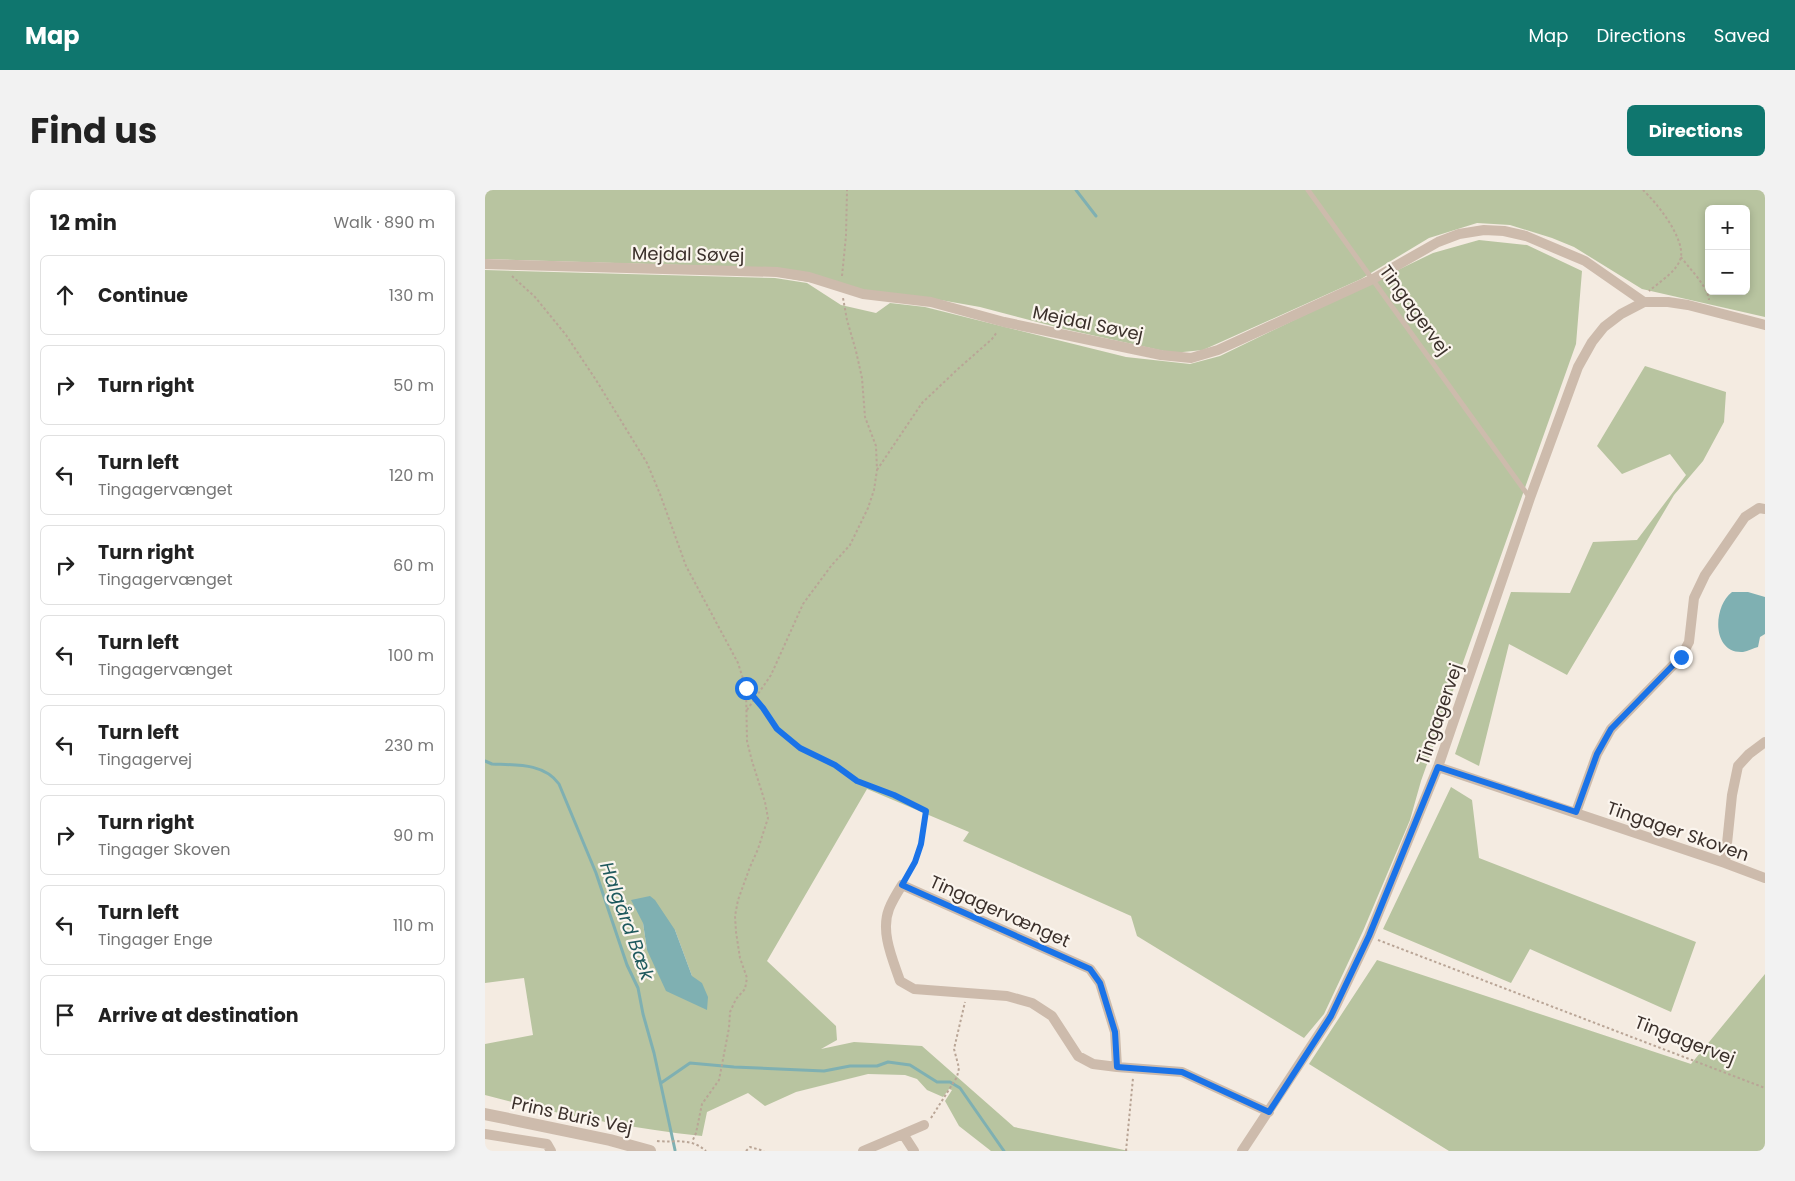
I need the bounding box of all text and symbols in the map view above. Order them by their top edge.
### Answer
text: Map [25,19,80,52]
text: Map [1529,23,1568,48]
text: Directions [1596,23,1686,48]
text: Saved [1714,23,1770,48]
button: Directions [1627,105,1765,156]
text: Find us [30,106,157,155]
map controls [1705,205,1750,295]
button: + [1705,205,1750,250]
text: 12 min [50,208,117,237]
text: Walk · 890 m [333,211,435,234]
street label: Mejdal Søvej [632,241,744,267]
button: − [1705,250,1750,295]
street label: Tingagervej [1374,260,1456,360]
icon: ahead [51,281,79,309]
text: Continue [98,282,188,309]
text: 130 m [389,284,434,307]
street label: Mejdal Søvej [1030,299,1146,347]
icon: right [51,371,79,399]
text: Turn right [98,372,194,399]
text: 50 m [393,374,434,397]
text: Turn left [98,449,179,476]
icon: left [51,461,79,489]
text: 120 m [389,464,434,487]
text: Tingagervænget [98,478,233,501]
text: Turn right [98,539,194,566]
icon: right [51,551,79,579]
text: 60 m [393,554,434,577]
text: Tingagervænget [98,568,233,591]
text: Turn left [98,629,179,656]
icon: left [51,641,79,669]
text: 100 m [388,644,434,667]
route end [1670,646,1693,669]
text: Tingagervænget [98,658,233,681]
street label: Tingagervej [1410,660,1468,768]
route start [735,677,758,700]
text: Turn left [98,719,179,746]
icon: left [51,731,79,759]
text: 230 m [385,734,434,757]
text: Tingagervej [98,748,192,771]
street label: Tingager Skoven [1603,795,1753,867]
text: Turn right [98,809,194,836]
icon: right [51,821,79,849]
text: 90 m [393,824,434,847]
text: Tingager Skoven [98,838,230,861]
water label: Halgård Bæk [593,858,661,985]
street label: Tingagervænget [926,869,1074,953]
text: Turn left [98,899,179,926]
icon: left [51,911,79,939]
text: 110 m [393,914,434,937]
text: Tingager Enge [98,928,213,951]
icon: arrive [51,1001,79,1029]
text: Arrive at destination [98,1002,299,1029]
street label: Tingagervej [1631,1009,1739,1071]
street label: Prins Buris Vej [509,1090,635,1140]

